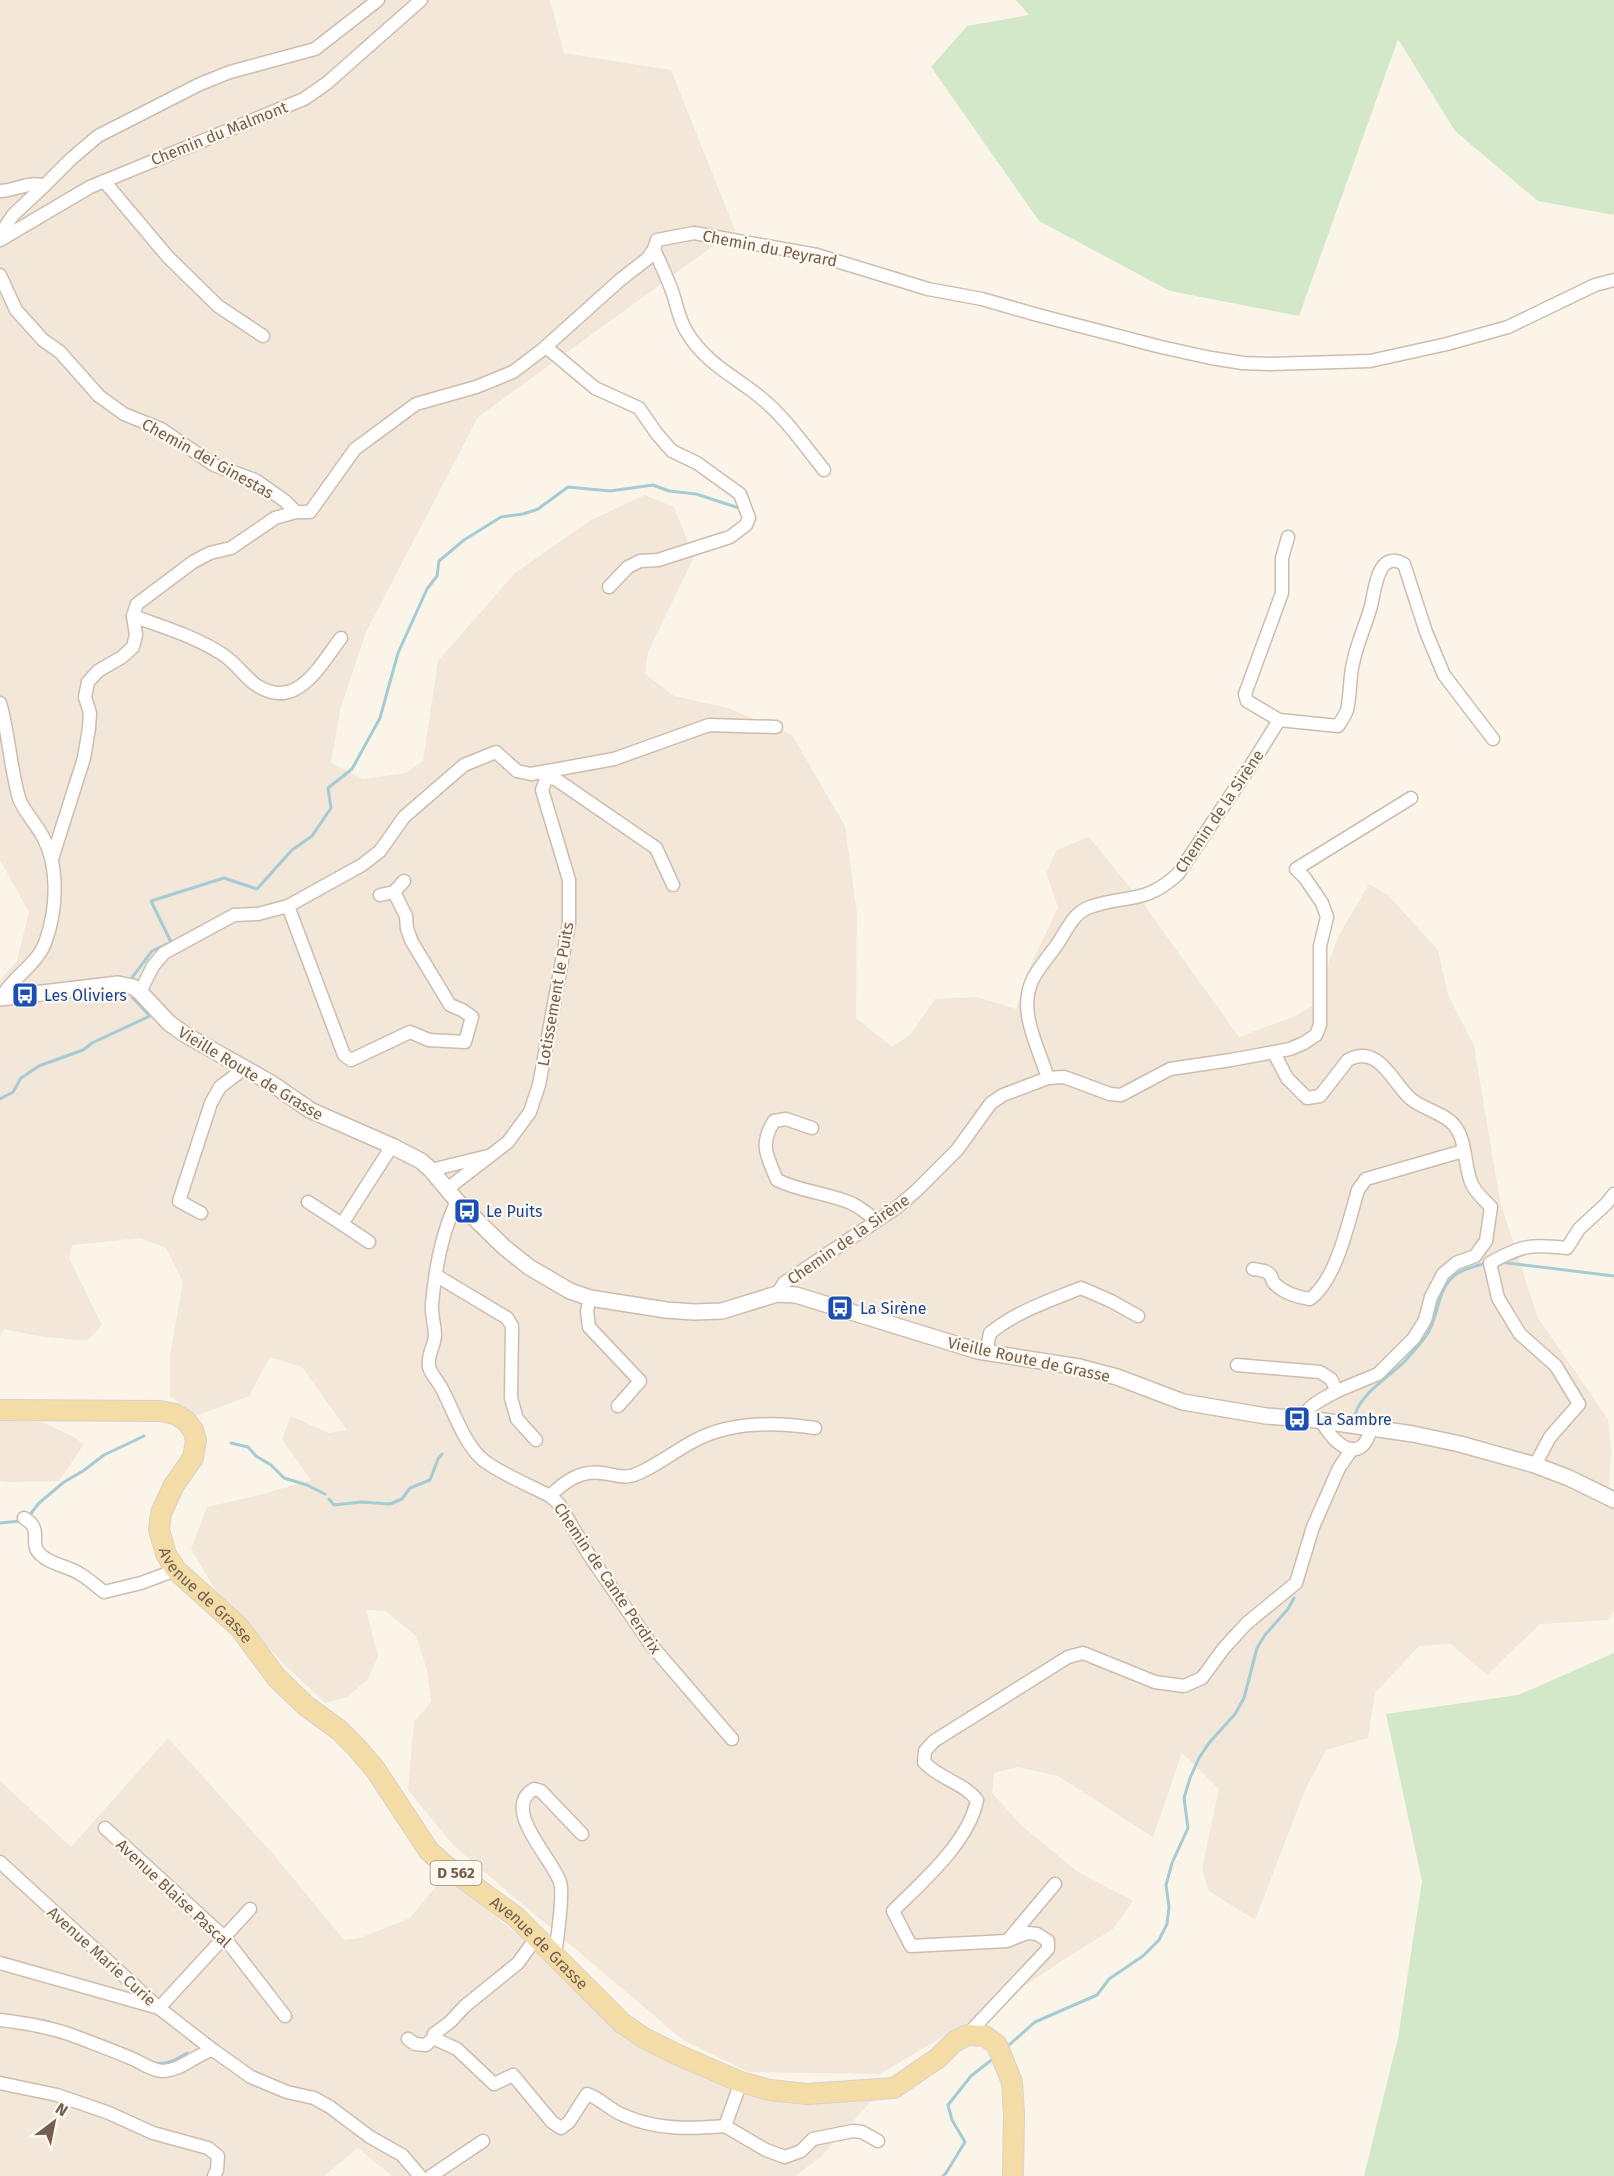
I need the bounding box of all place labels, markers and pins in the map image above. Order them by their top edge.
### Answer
bus stop icon: Les Oliviers [10,980,40,1010]
place label: Les Oliviers [44,986,127,1005]
bus stop icon: Le Puits [452,1196,482,1226]
place label: Le Puits [486,1202,542,1221]
bus stop icon: La Sirène [825,1293,855,1323]
place label: La Sirène [860,1299,927,1318]
bus stop icon: La Sambre [1282,1404,1312,1434]
place label: La Sambre [1316,1410,1392,1429]

